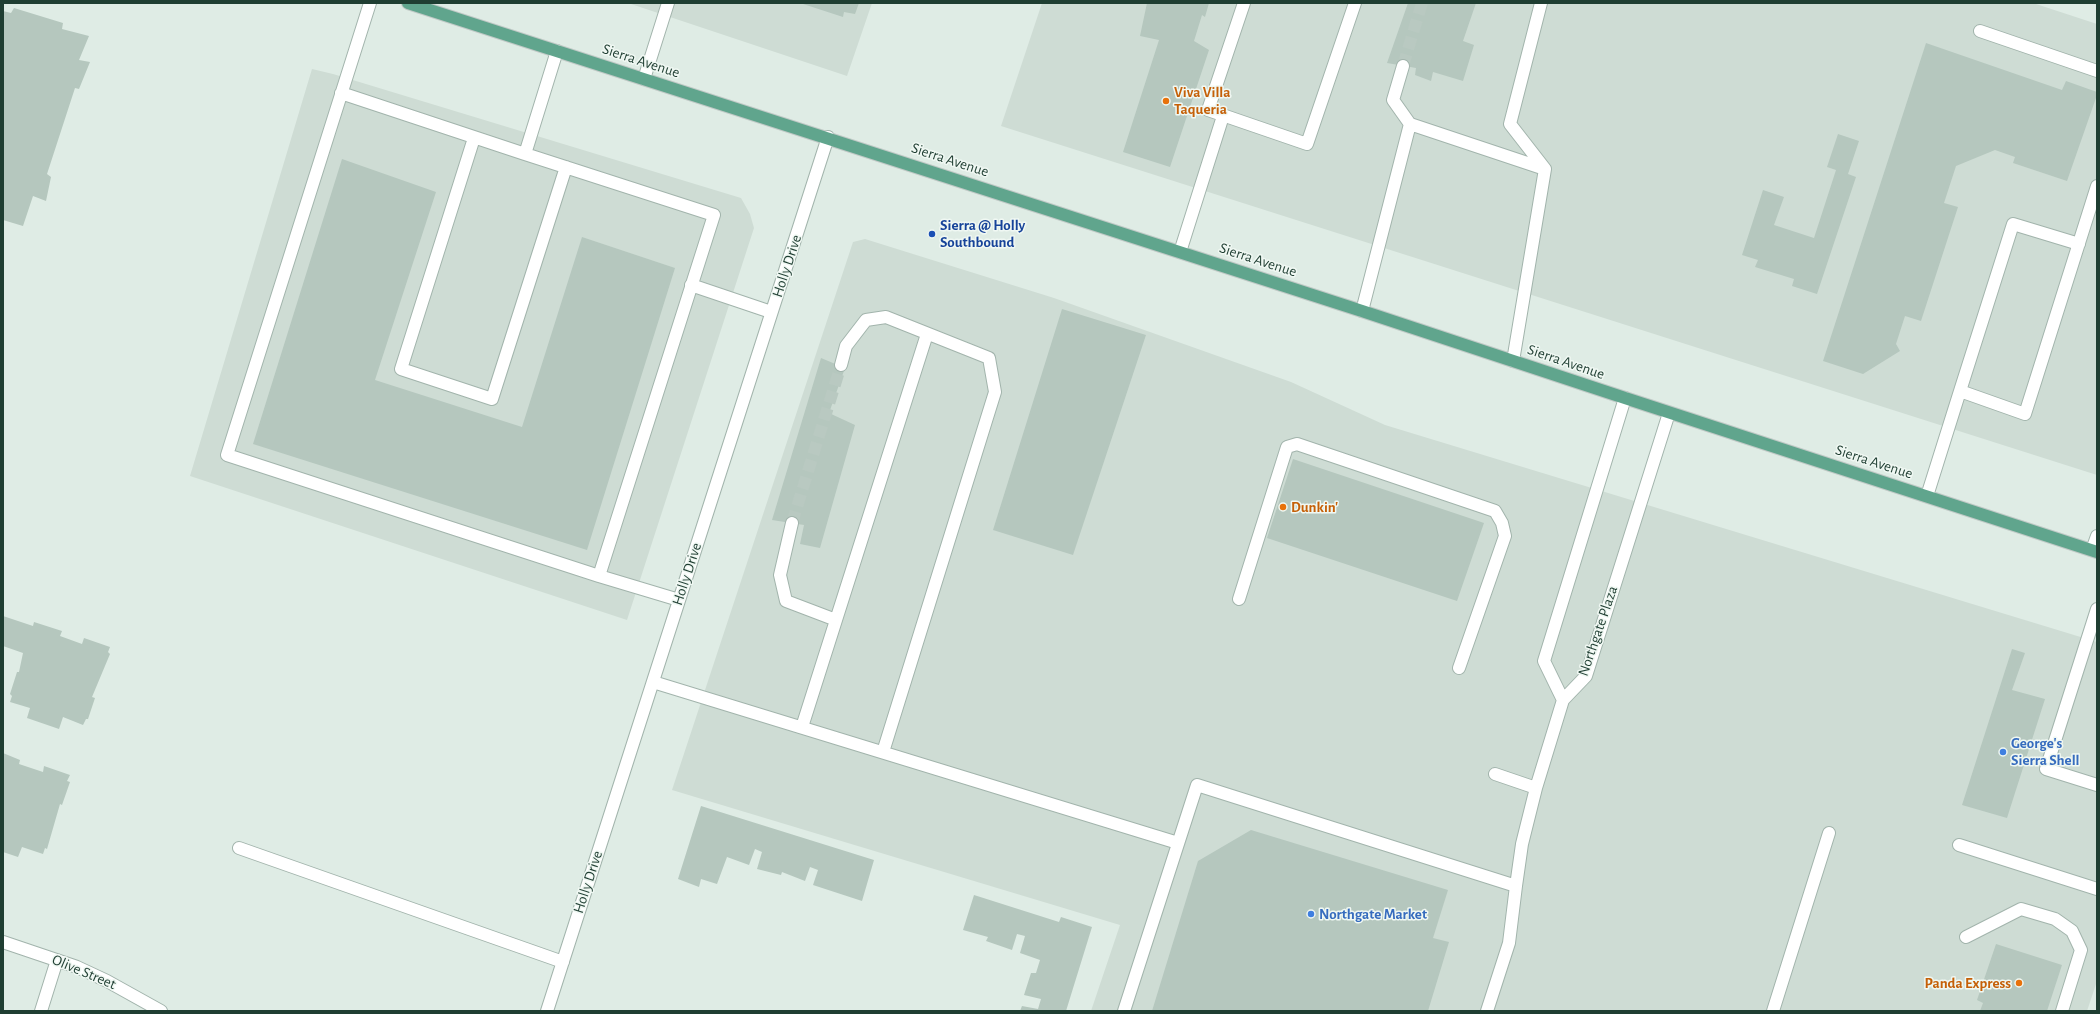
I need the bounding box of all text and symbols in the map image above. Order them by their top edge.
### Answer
street label: Sierra Avenue [600,40,682,82]
place label: Viva Villa Taqueria [1174,83,1231,118]
marker: Viva Villa Taqueria [1161,96,1171,106]
street label: Sierra Avenue [909,139,991,181]
place label: Sierra @ Holly Southbound [940,216,1025,251]
marker: Sierra @ Holly Southbound [927,229,937,239]
street label: Holly Drive [768,232,806,300]
street label: Sierra Avenue [1217,239,1299,281]
street label: Sierra Avenue [1525,340,1607,384]
street label: Sierra Avenue [1833,441,1915,483]
place label: Dunkin' [1291,498,1338,516]
marker: Dunkin' [1278,502,1288,512]
street label: Holly Drive [668,540,706,608]
street label: Northgate Plaza [1574,584,1622,678]
place label: George's Sierra Shell [2011,734,2080,769]
marker: George's Sierra Shell [1998,747,2008,757]
street label: Holly Drive [569,848,607,916]
place label: Northgate Market [1319,905,1427,923]
marker: Northgate Market [1306,909,1316,919]
street label: Olive Street [49,950,119,994]
place label: Panda Express [1925,974,2011,992]
marker: Panda Express [2014,978,2024,988]

